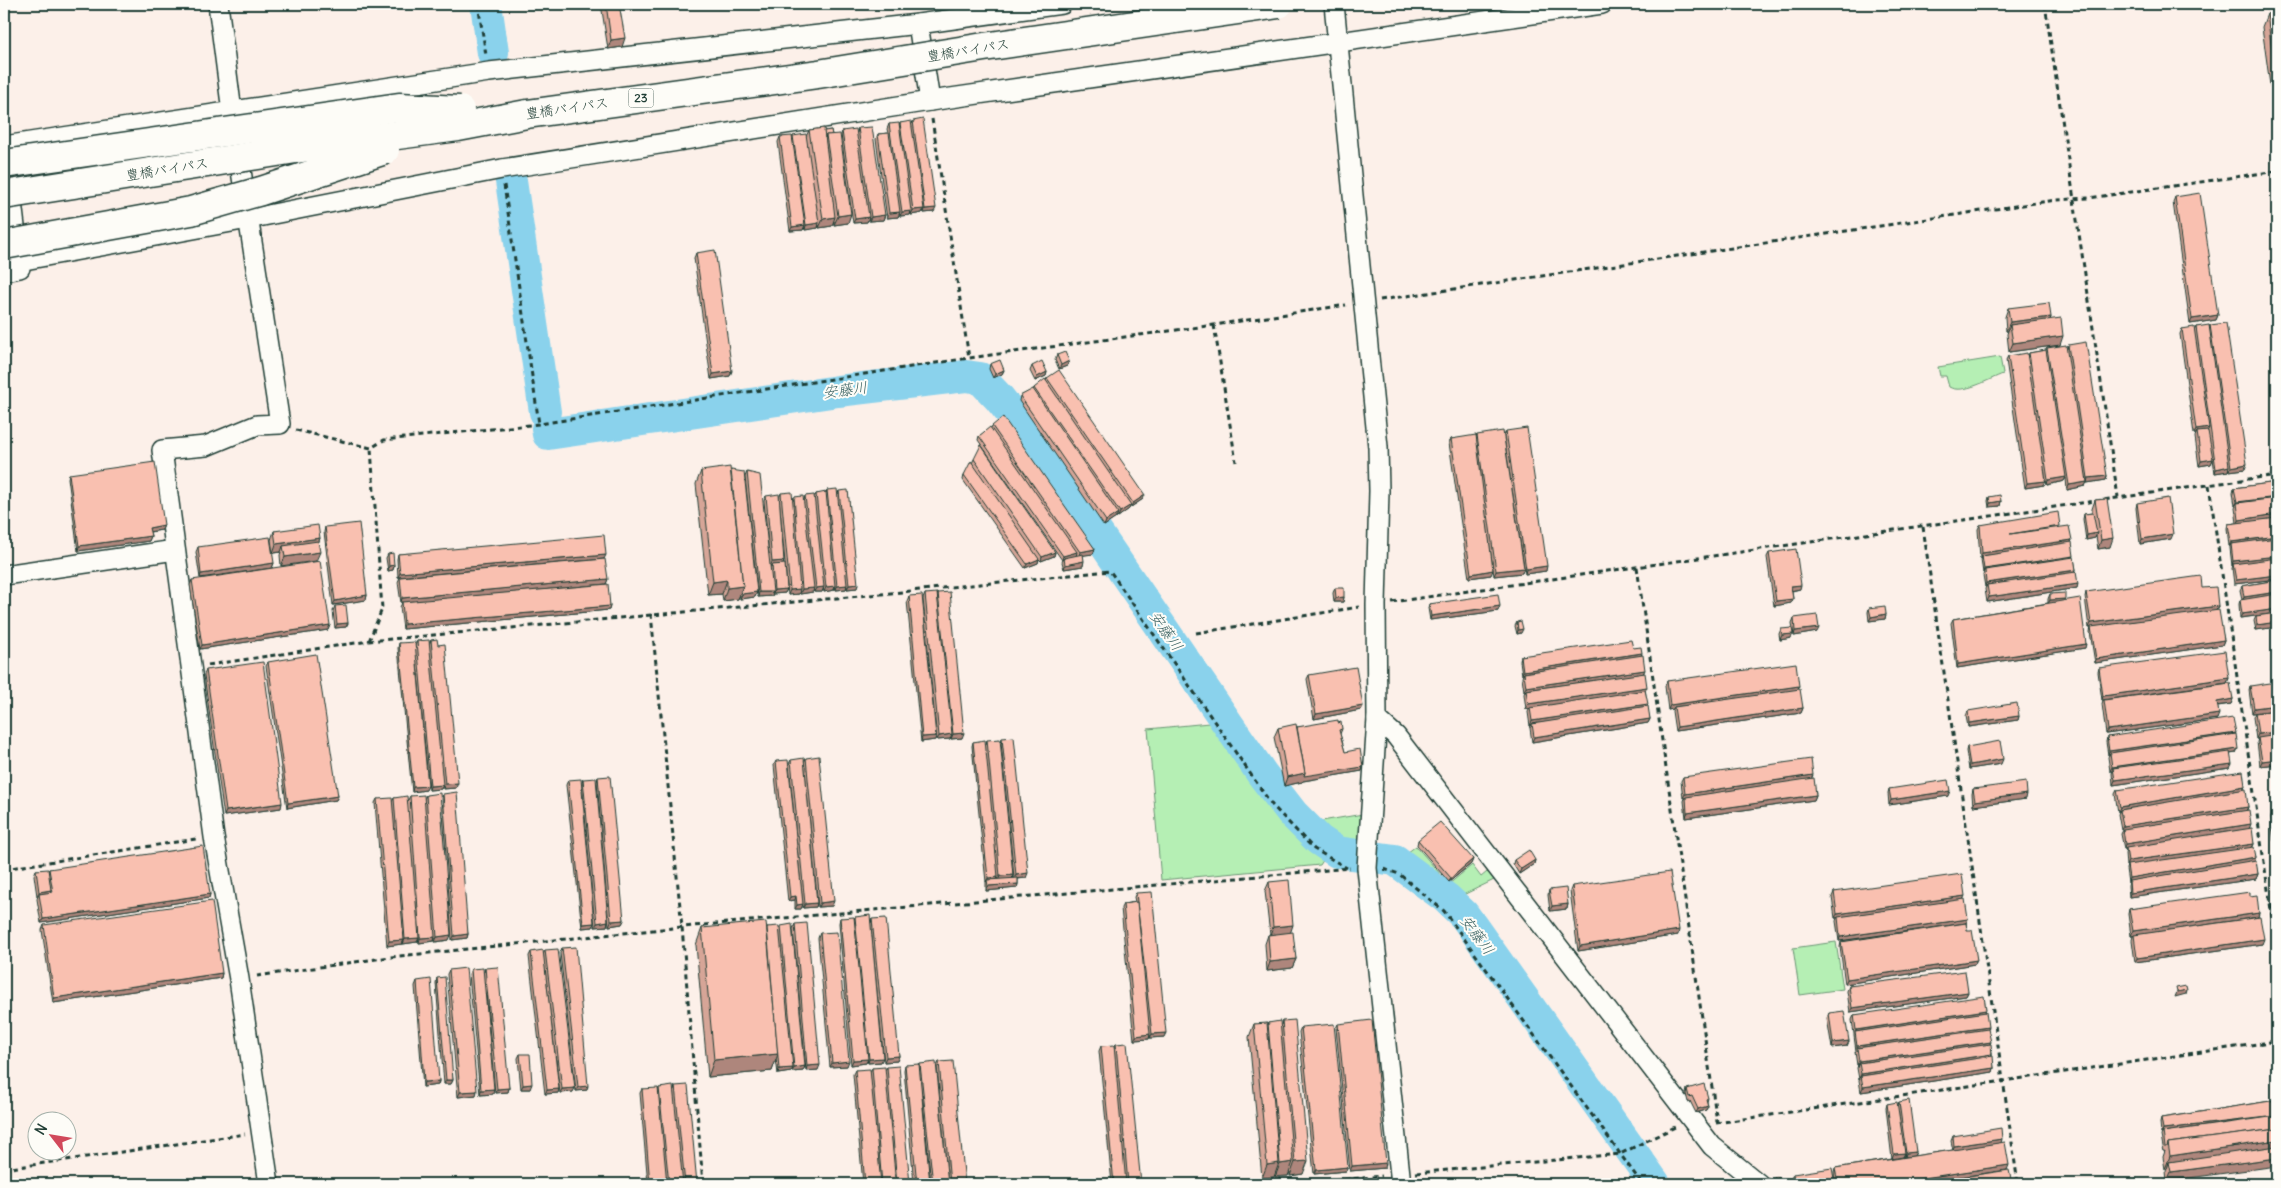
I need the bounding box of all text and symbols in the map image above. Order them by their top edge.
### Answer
street label: 豊橋バイパス [925,35,1011,65]
road number: 23 [628,89,654,108]
street label: 豊橋バイパス [524,93,610,123]
street label: 豊橋バイパス [124,154,210,184]
water label: 安藤川 [821,377,868,402]
water label: 安藤川 [1146,607,1187,655]
water label: 安藤川 [1456,911,1499,958]
north arrow [28,1110,78,1160]
text: N [31,1121,51,1138]

